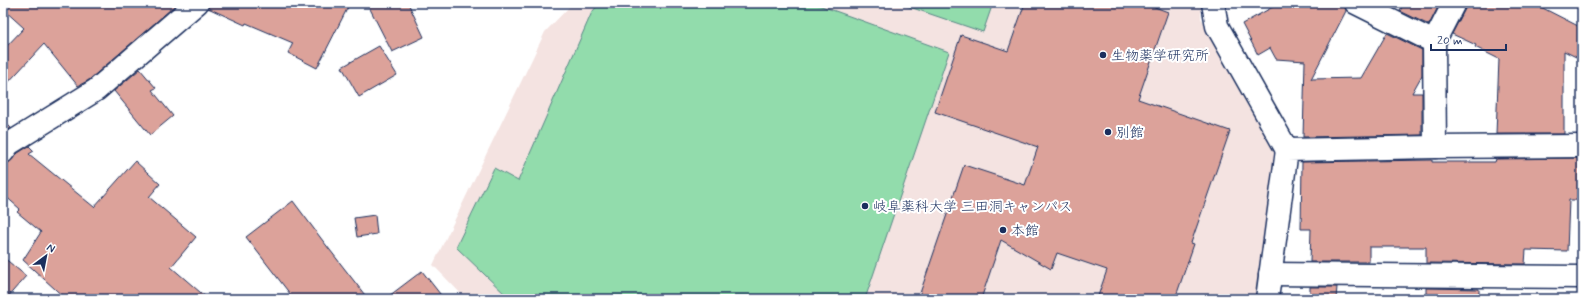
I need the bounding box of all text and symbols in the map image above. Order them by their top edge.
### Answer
scale bar [1431,26,1506,52]
text: 20 m [1437,33,1463,49]
place label: 生物薬学研究所 [1111,47,1209,65]
marker: 生物薬学研究所 [1098,50,1108,60]
place label: 別館 [1116,124,1144,142]
marker: 別館 [1103,127,1113,137]
place label: 岐阜薬科大学 三田洞キャンパス [873,198,1072,216]
marker: 岐阜薬科大学 三田洞キャンパス [860,201,870,211]
place label: 本館 [1011,222,1039,240]
marker: 本館 [998,225,1008,235]
north arrow [26,236,66,276]
text: N [44,240,58,256]

